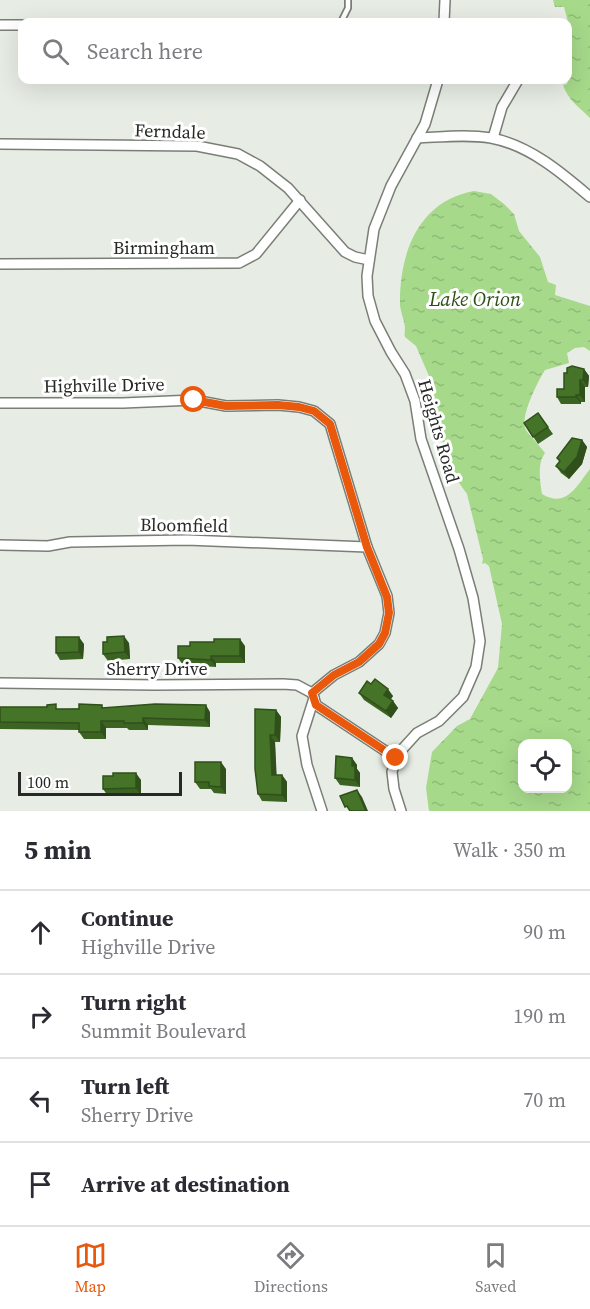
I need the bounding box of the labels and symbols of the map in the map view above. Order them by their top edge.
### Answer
street label: Ferndale [134,117,206,145]
street label: Birmingham [113,235,215,260]
water label: Lake Orion [428,285,522,313]
street label: Highville Drive [43,371,165,399]
street label: Heights Road [412,376,466,486]
route start [180,386,206,412]
street label: Bloomfield [140,512,228,538]
street label: Sherry Drive [106,656,208,681]
route end [382,744,408,770]
scale bar [18,769,182,796]

